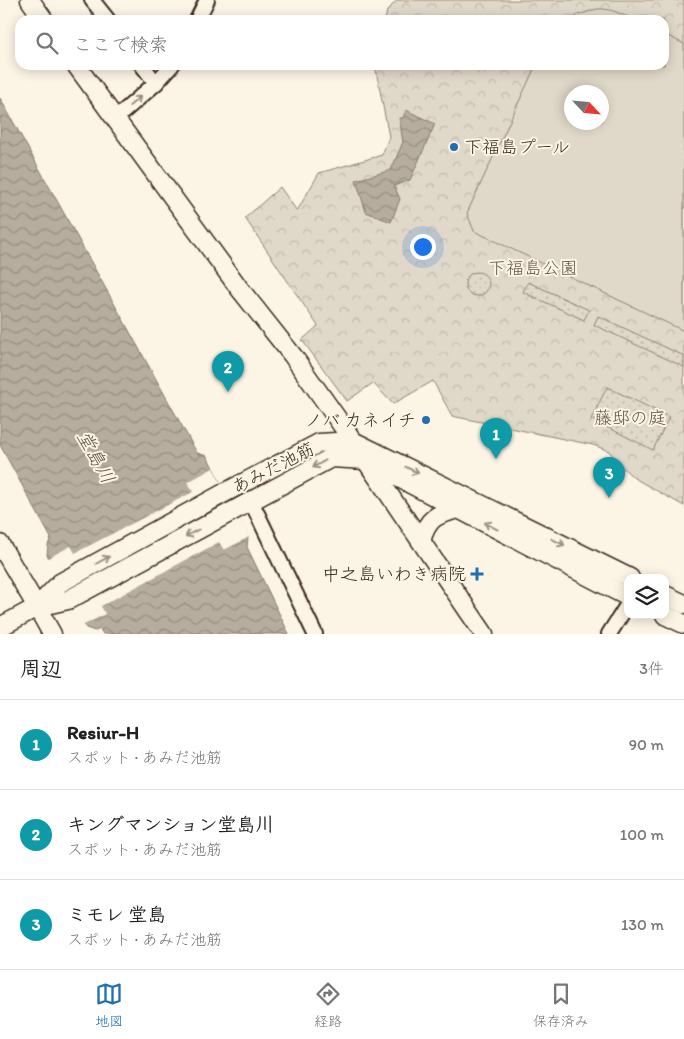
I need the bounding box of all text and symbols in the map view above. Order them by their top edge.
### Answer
search box [15,15,669,70]
icon: search [33,29,61,57]
text: ここで検索 [73,33,168,56]
north arrow [564,85,609,130]
one-way arrow [129,96,142,107]
place label: 下福島プール [464,136,570,158]
marker: 下福島プール [448,141,460,153]
your location [410,234,436,260]
park label: 下福島公園 [488,257,578,279]
pin: 2 [212,351,244,392]
park label: 藤邸の庭 [594,407,666,429]
place label: ノバ カネイチ [304,409,416,431]
marker: ノバ カネイチ [420,414,432,426]
pin: 1 [480,418,512,459]
water label: 堂島川 [72,426,120,488]
street label: あみだ池筋 [228,438,318,498]
pin: 3 [593,457,625,498]
one-way arrow [312,460,327,469]
one-way arrow [405,465,420,475]
one-way arrow [484,521,499,531]
one-way arrow [185,529,200,538]
one-way arrow [550,538,565,547]
one-way arrow [95,554,109,564]
place label: 中之島いわき病院 [322,563,466,585]
marker: 中之島いわき病院 [470,567,484,581]
map controls [624,574,669,619]
button: layers [624,574,669,619]
text: 周辺 [20,656,62,681]
text: 3件 [639,659,664,678]
text: Resiur-H [67,721,139,744]
text: 1 [32,735,40,754]
text: 90 m [629,735,664,754]
text: スポット · あみだ池筋 [67,748,222,767]
text: キングマンション堂島川 [67,813,274,836]
text: 2 [32,825,40,844]
text: 100 m [620,825,664,844]
text: スポット · あみだ池筋 [67,840,222,859]
text: ミモレ 堂島 [67,903,166,926]
text: 3 [32,915,40,934]
text: 130 m [621,915,664,934]
text: スポット · あみだ池筋 [67,930,222,949]
tab: 地図 [95,980,123,1030]
tab: 経路 [314,980,342,1030]
tab: 保存済み [533,980,589,1030]

